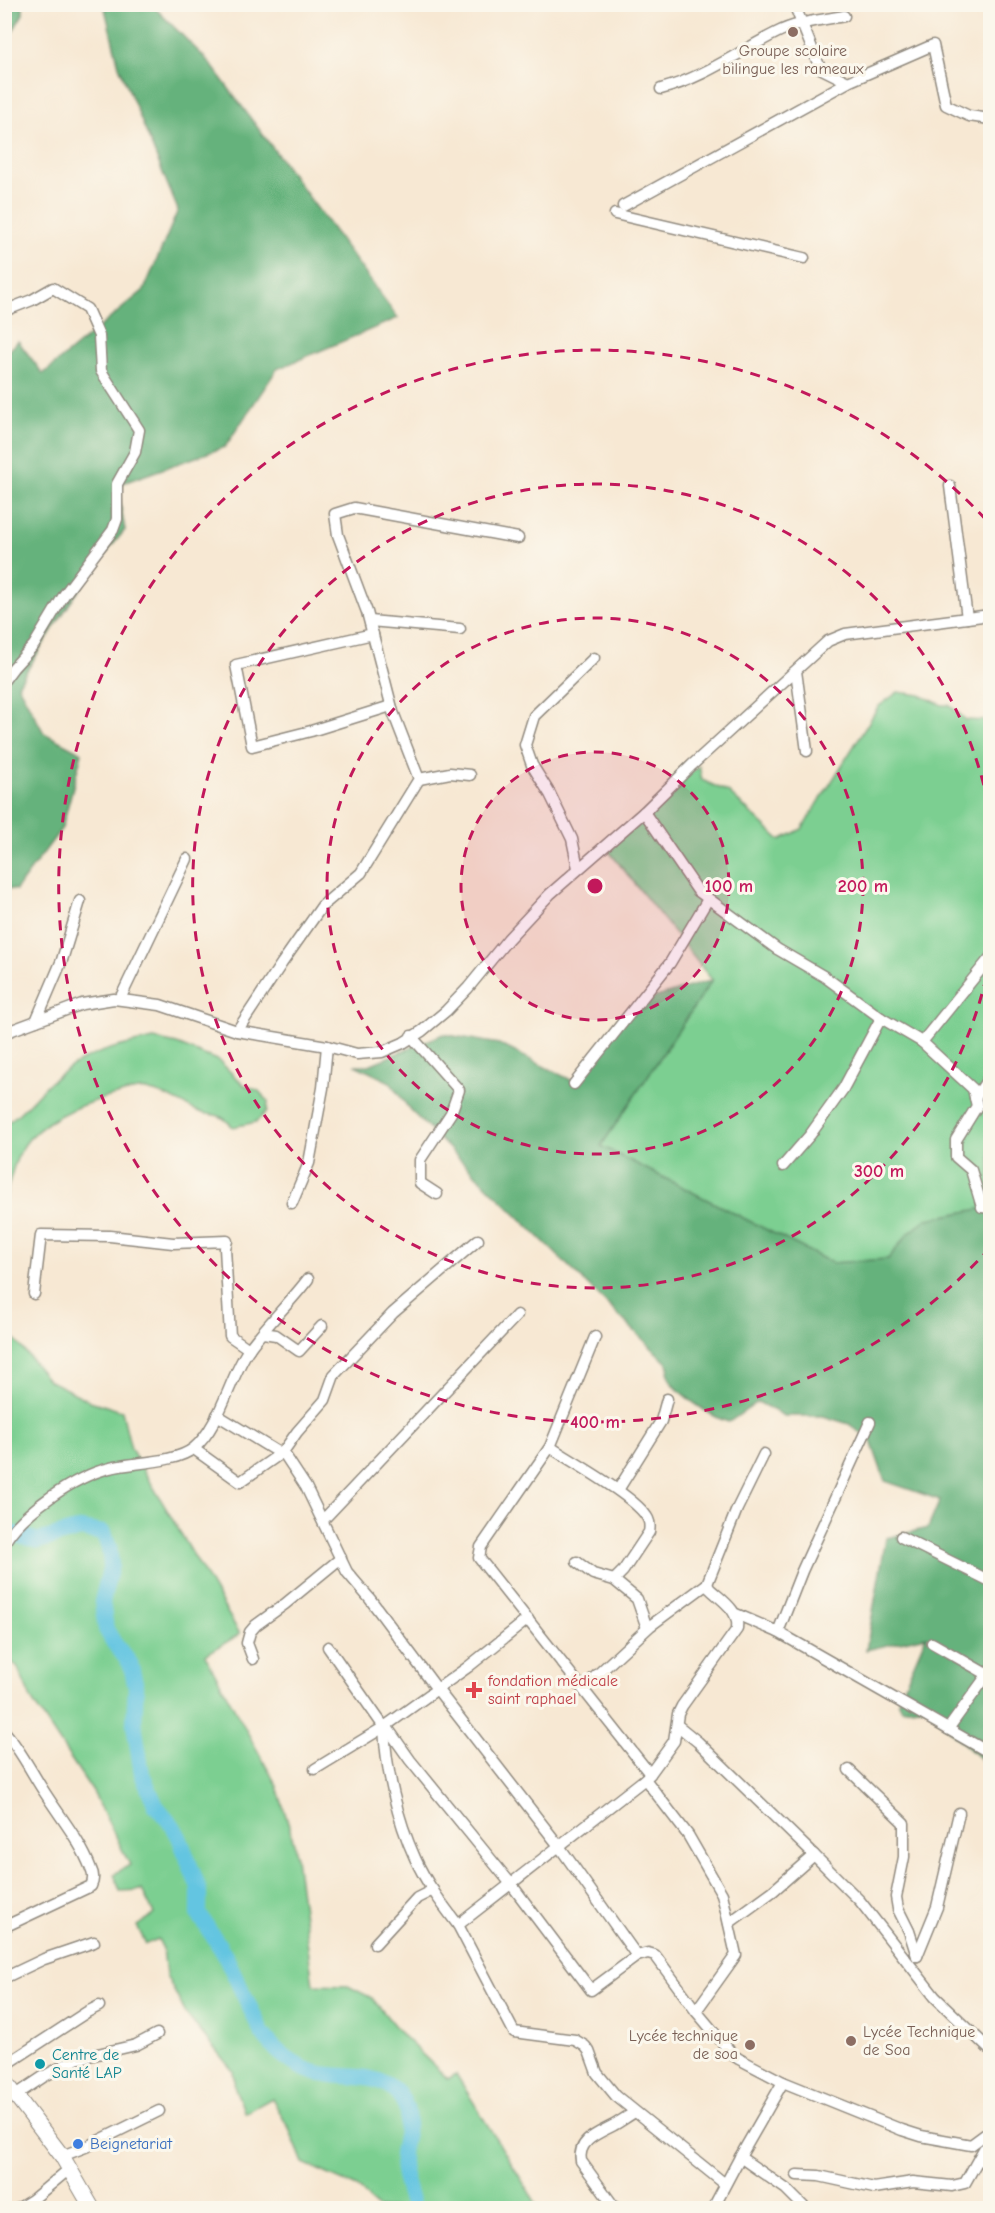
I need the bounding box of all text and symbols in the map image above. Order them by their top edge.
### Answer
marker: Groupe scolaire bilingue les rameaux [786,25,800,39]
place label: Groupe scolaire bilingue les rameaux [722,42,864,78]
centre of rings [585,876,605,896]
text: 100 m [705,876,753,897]
text: 200 m [838,876,888,897]
text: 300 m [854,1161,904,1182]
text: 400 m [570,1412,620,1433]
place label: fondation médicale saint raphael [487,1672,618,1708]
marker: fondation médicale saint raphael [465,1681,483,1699]
place label: Lycée Technique de Soa [863,2023,975,2059]
place label: Lycée technique de soa [629,2027,738,2063]
marker: Lycée Technique de Soa [844,2034,858,2048]
marker: Lycée technique de soa [743,2038,757,2052]
place label: Centre de Santé LAP [52,2046,122,2082]
marker: Centre de Santé LAP [33,2057,47,2071]
place label: Beignetariat [90,2135,173,2153]
marker: Beignetariat [71,2137,85,2151]

